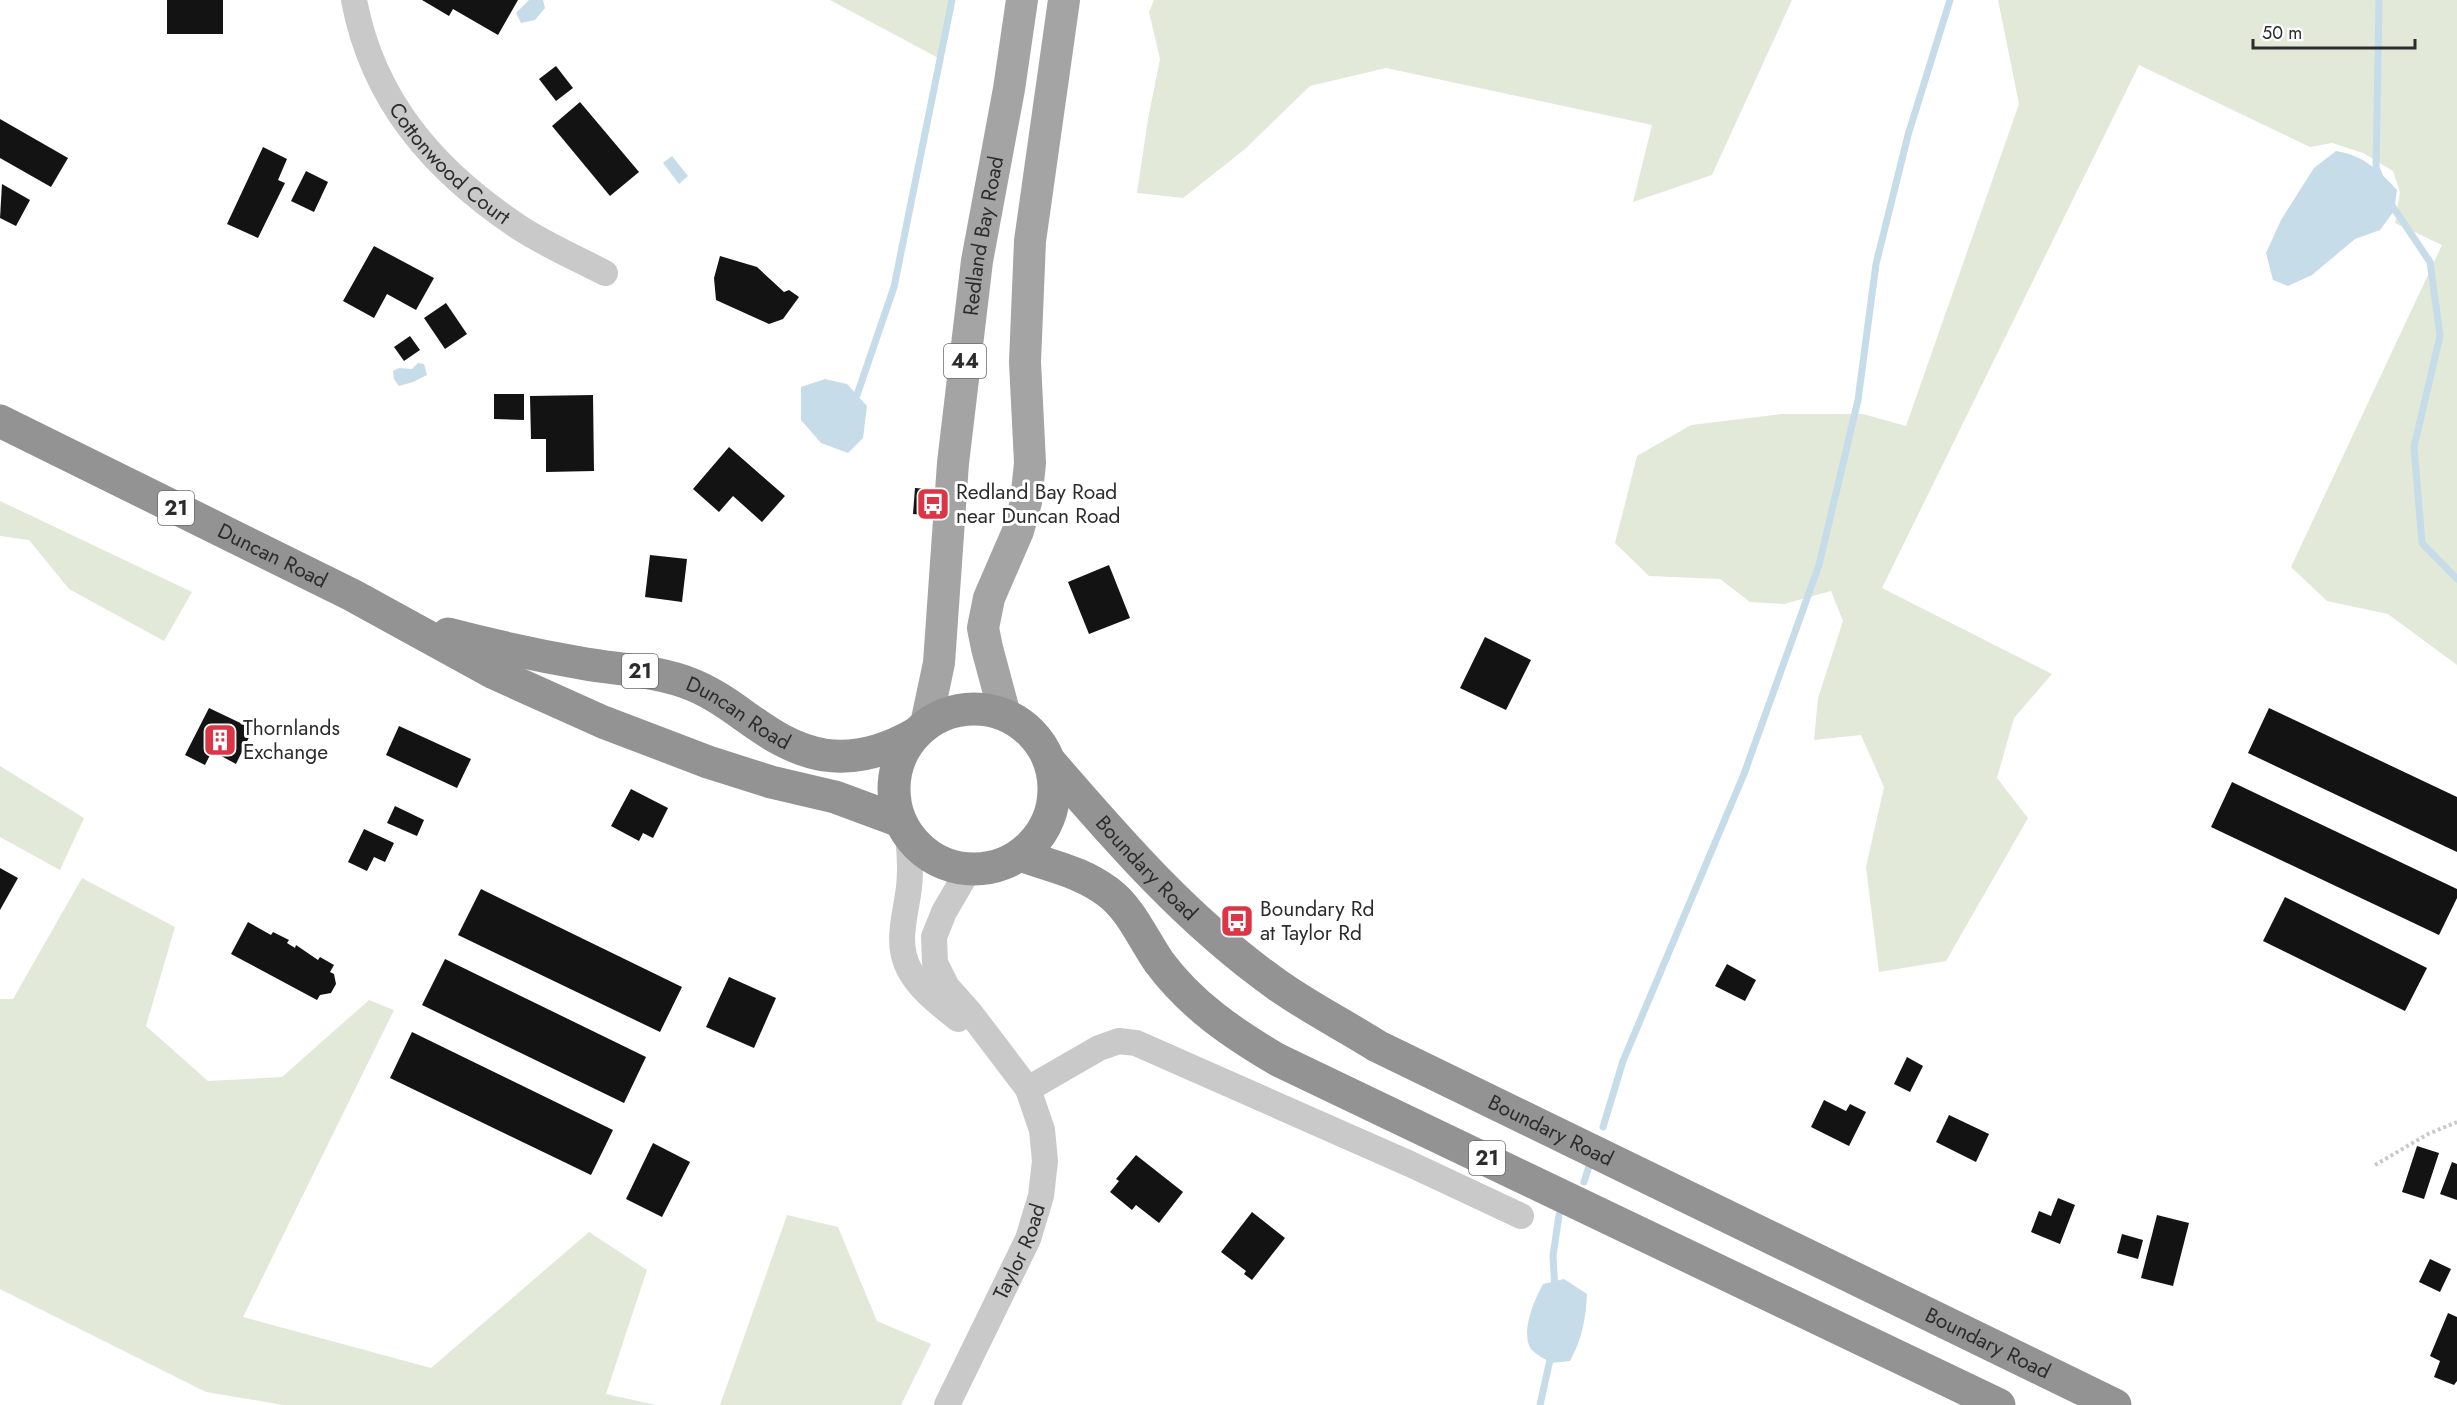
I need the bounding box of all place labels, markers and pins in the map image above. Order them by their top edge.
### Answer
place label: Redland Bay Road near Duncan Road [956,477,1121,531]
bus stop icon: Redland Bay Road near Duncan Road [915,486,951,522]
place label: Thornlands Exchange [243,713,340,767]
building icon: Thornlands Exchange [202,722,238,758]
place label: Boundary Rd at Taylor Rd [1260,894,1374,948]
bus stop icon: Boundary Rd at Taylor Rd [1219,903,1255,939]

